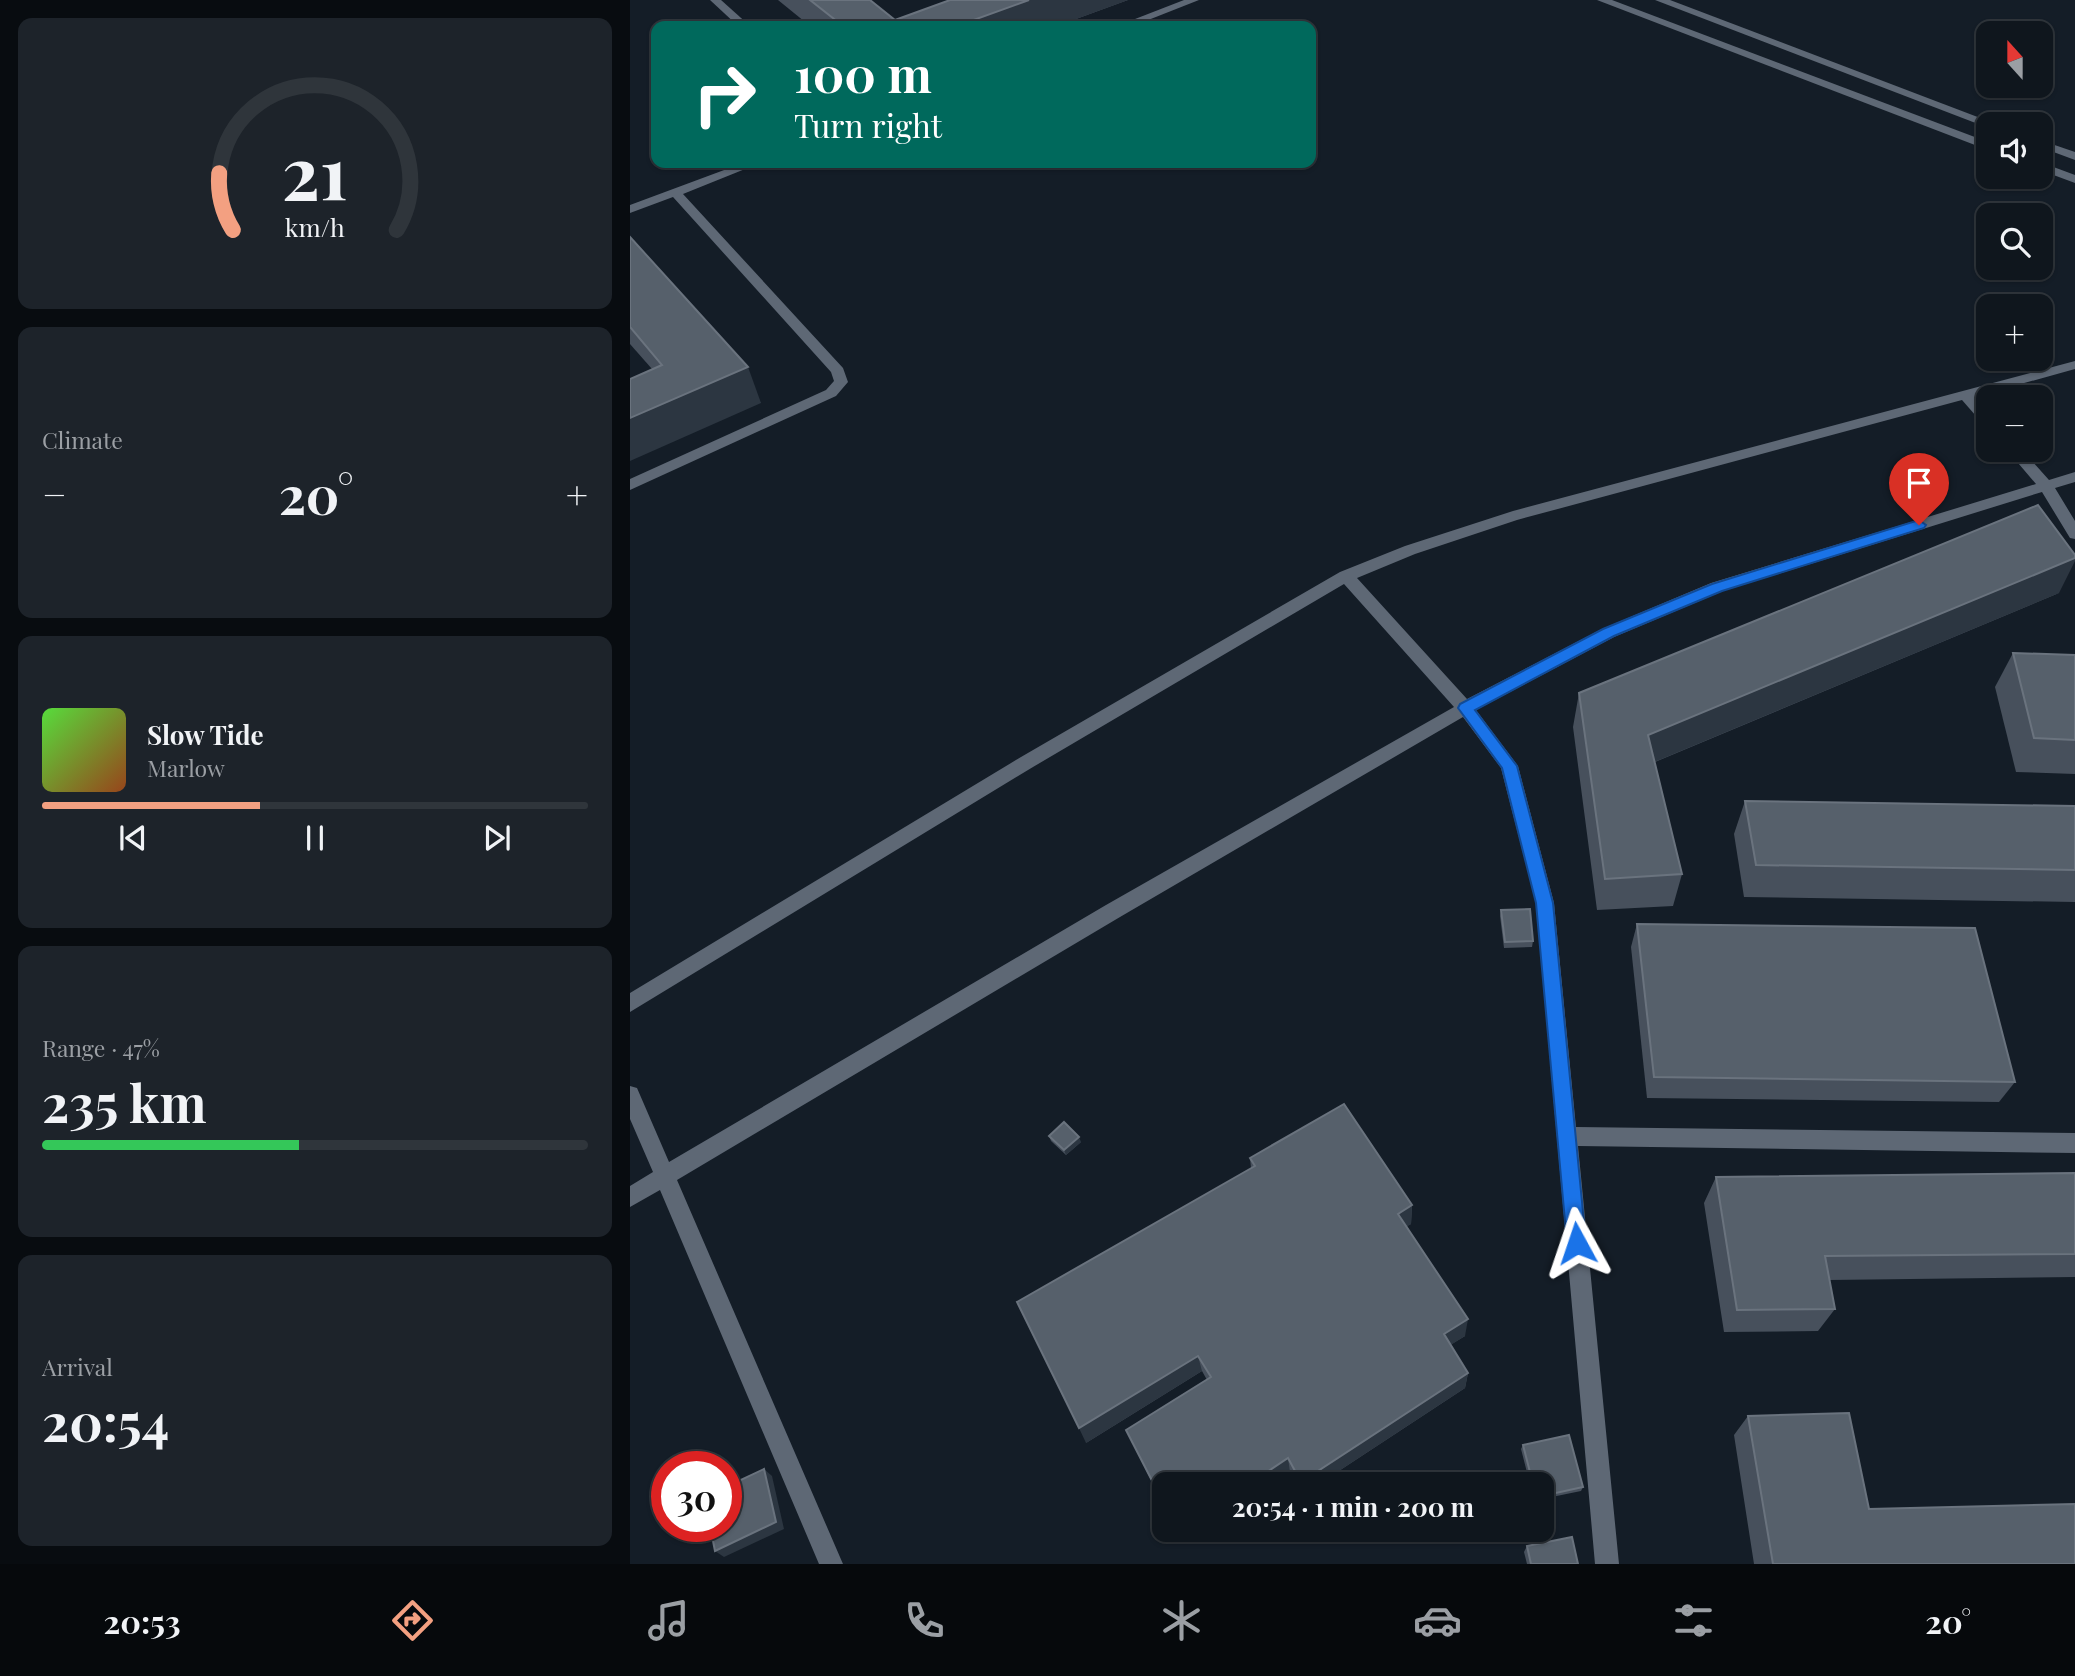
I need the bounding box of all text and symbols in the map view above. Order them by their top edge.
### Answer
north arrow [1976,21,2053,98]
map controls [1976,21,2053,462]
text: 100 m [794,40,932,105]
icon: right [679,49,770,140]
text: Turn right [794,103,942,146]
button: sound [1976,112,2053,189]
text: 21 [282,121,348,218]
button: search [1976,203,2053,280]
text: km/h [285,209,345,242]
button: + [1976,294,2053,371]
button: − [1976,385,2053,462]
text: Climate [42,424,123,455]
pin [1889,453,1949,525]
text: 20° [279,459,354,528]
icon: arrive [1900,464,1938,502]
text: − [42,468,67,519]
text: + [566,468,588,519]
text: Slow Tide [147,717,264,752]
text: Marlow [147,752,225,783]
icon: previous [114,819,152,857]
icon: pause [296,819,334,857]
icon: next [478,819,516,857]
text: Range · 47% [42,1032,160,1063]
text: 235 km [42,1067,207,1136]
position arrow [1540,1206,1614,1280]
text: Arrival [42,1351,113,1382]
text: 20:54 [42,1386,169,1455]
speed limit sign: 30 [651,1451,742,1542]
text: 20:54 · 1 min · 200 m [1232,1489,1474,1524]
icon: directions [388,1596,437,1645]
icon: music [644,1596,693,1645]
icon: phone [900,1596,949,1645]
icon: climate [1157,1596,1206,1645]
icon: car [1413,1596,1462,1645]
icon: filters [1669,1596,1718,1645]
text: 20:53 [104,1599,181,1642]
text: 20° [1925,1599,1971,1642]

